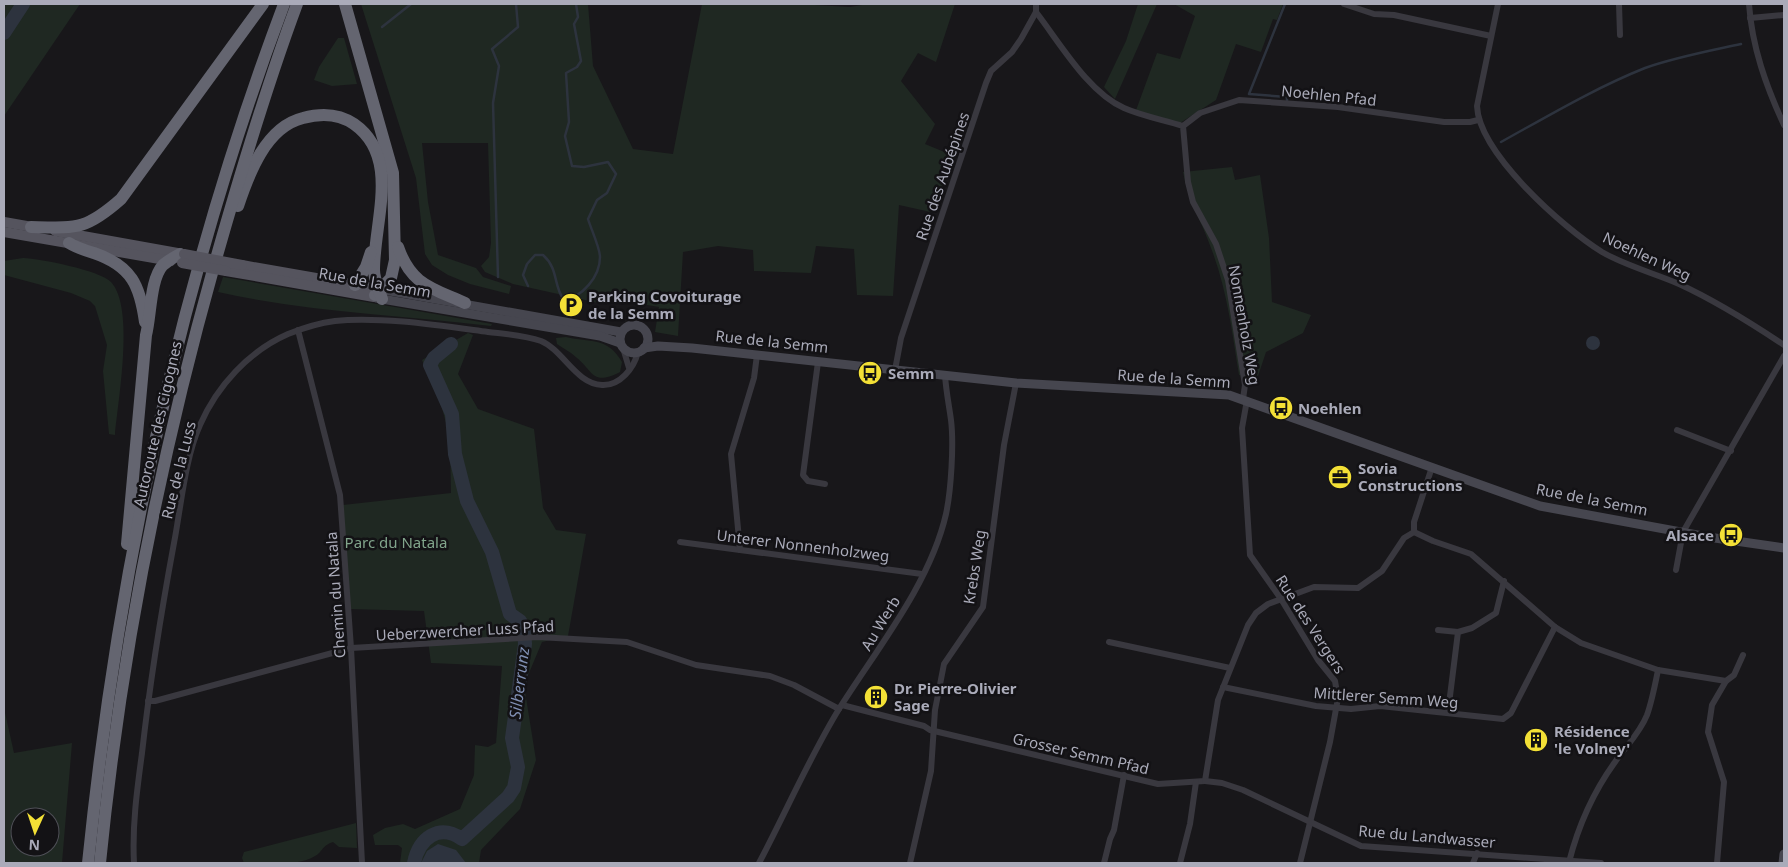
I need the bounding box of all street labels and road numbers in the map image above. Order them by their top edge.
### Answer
street label: Noehlen Pfad [1280,80,1378,110]
street label: Rue des Aubépines [911,109,973,243]
street label: Noehlen Weg [1600,227,1694,285]
street label: Rue de la Semm [317,262,433,302]
street label: Nonnenholz Weg [1225,264,1265,386]
street label: Rue de la Semm [715,325,829,357]
street label: Autoroute des Cigognes [128,339,186,509]
street label: Rue de la Semm [1117,364,1231,392]
street label: Rue de la Luss [156,419,200,521]
street label: Rue de la Semm [1534,478,1650,520]
street label: Unterer Nonnenholzweg [715,524,891,566]
street label: Krebs Weg [958,528,990,606]
street label: Chemin du Natala [321,531,349,659]
street label: Rue des Vergers [1272,571,1350,677]
street label: Au Werb [856,592,904,654]
street label: Ueberzwercher Luss Pfad [375,615,555,645]
street label: Mittlerer Semm Weg [1313,682,1459,712]
street label: Grosser Semm Pfad [1011,728,1151,778]
street label: Rue du Landwasser [1358,820,1496,852]

